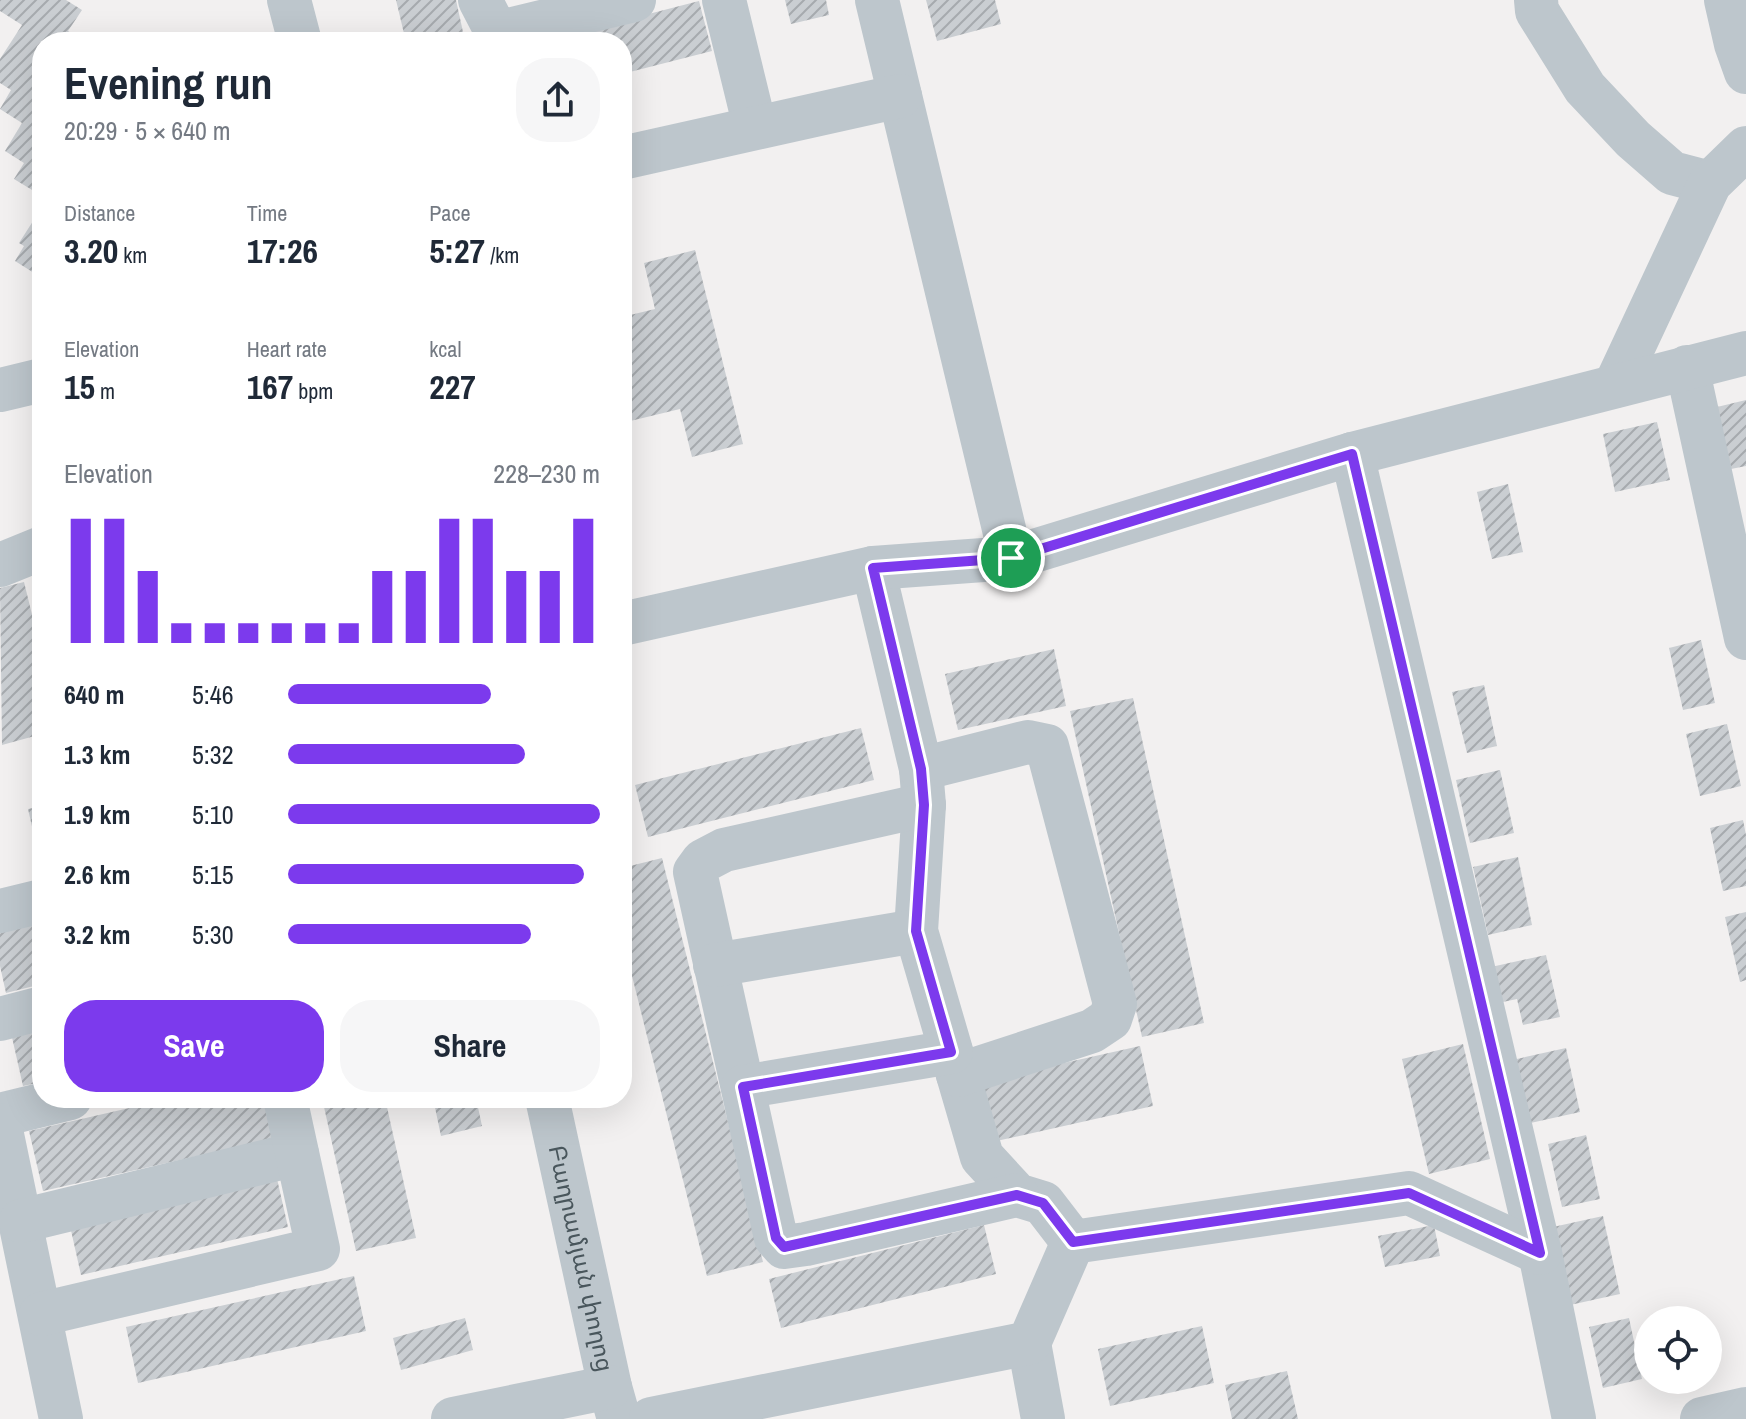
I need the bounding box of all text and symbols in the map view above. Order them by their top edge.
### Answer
text: Evening run [64,53,273,113]
button: share [516,58,600,142]
text: 20:29 · 5 × 640 m [64,113,231,148]
text: Distance [64,198,135,228]
text: Time [247,198,287,228]
text: Pace [429,198,470,228]
text: 3.20 [64,228,118,274]
text: 17:26 [247,228,318,274]
text: 5:27 [429,228,485,274]
text: km [118,240,147,270]
text: /km [485,240,519,270]
text: Elevation [64,334,139,364]
text: Heart rate [247,334,327,364]
text: kcal [429,334,461,364]
text: 15 [64,364,95,410]
text: 167 [247,364,293,410]
text: 227 [429,364,476,410]
text: m [95,376,115,406]
text: bpm [293,376,333,406]
text: Elevation [64,456,153,491]
text: 228–230 m [493,456,600,491]
pin [977,524,1045,592]
icon: arrive [989,536,1033,580]
text: 640 m [64,677,124,712]
text: 5:46 [192,677,234,712]
text: 1.3 km [64,737,130,772]
text: 5:32 [192,737,234,772]
text: 1.9 km [64,797,130,832]
text: 5:10 [192,797,234,832]
text: 2.6 km [64,857,130,892]
text: 5:15 [192,857,234,892]
text: 3.2 km [64,917,130,952]
text: 5:30 [192,917,234,952]
button: Save [64,1000,324,1092]
button: Share [340,1000,600,1092]
street label: Բաղրամյան փողոց [542,1142,622,1374]
map controls [1634,1306,1722,1394]
button: locate [1634,1306,1722,1394]

